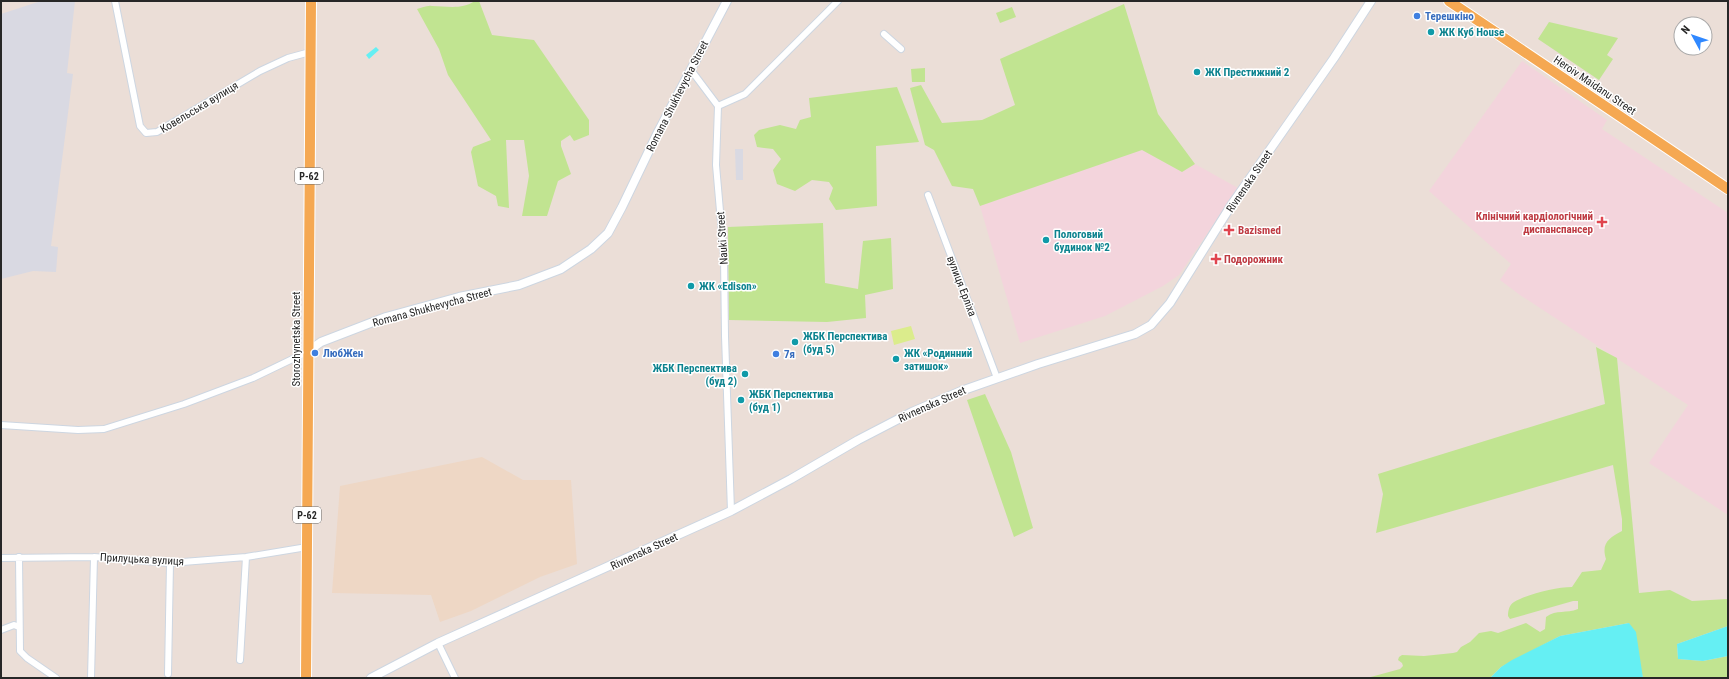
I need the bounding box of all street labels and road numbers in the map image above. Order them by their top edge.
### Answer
street label: Romana Shukhevycha Street [644,39,711,154]
street label: Heroiv Maidanu Street [1551,53,1638,118]
street label: Ковельська вулиця [158,79,241,136]
street label: Rivnenska Street [1224,148,1275,215]
road number: Р-62 [295,168,323,184]
street label: Nauki Street [714,211,731,265]
street label: вулиця Ерліха [944,254,979,318]
street label: Romana Shukhevycha Street [371,285,493,330]
street label: Storozhynetska Street [290,291,303,387]
street label: Rivnenska Street [896,384,968,425]
road number: Р-62 [293,507,321,523]
street label: Rivnenska Street [609,530,680,573]
street label: Прилуцька вулиця [100,551,184,568]

